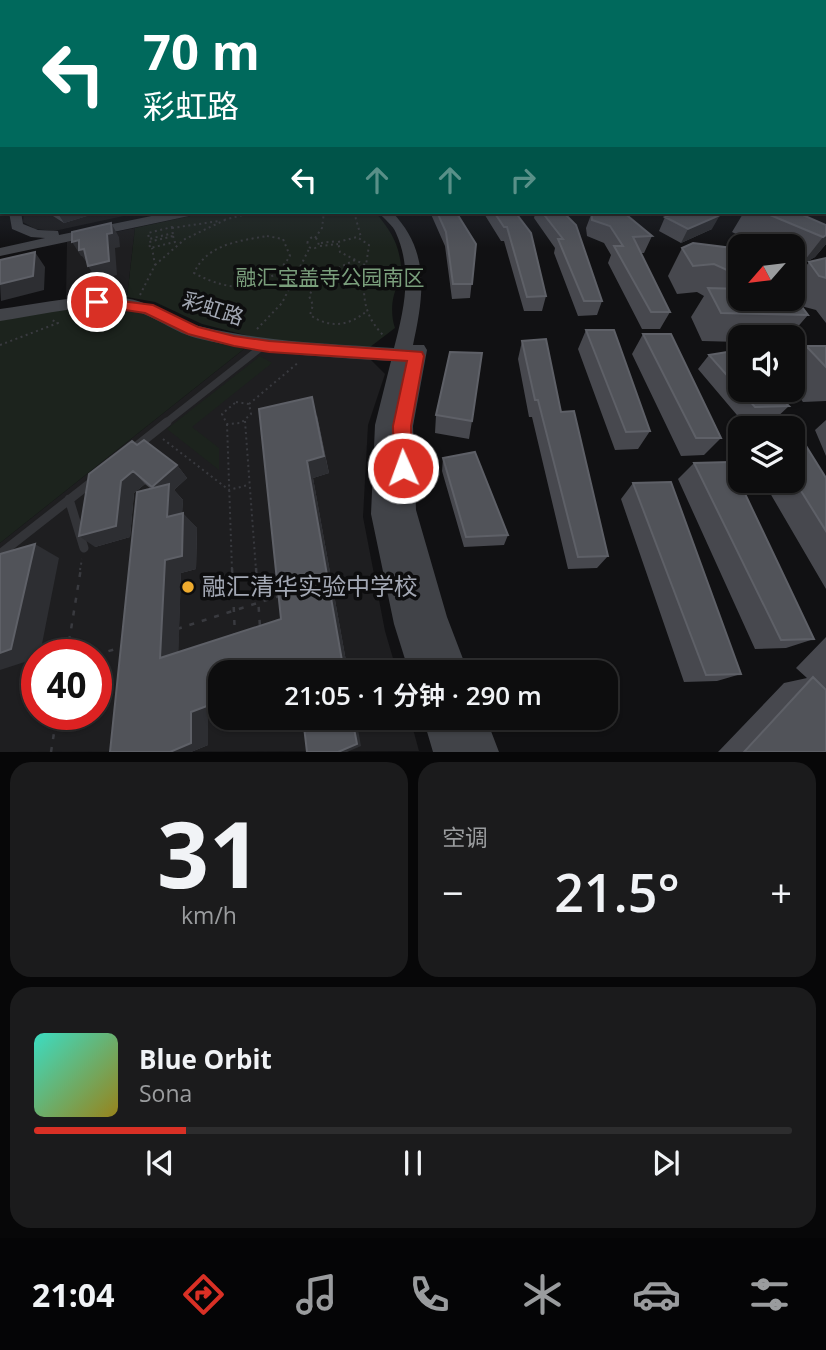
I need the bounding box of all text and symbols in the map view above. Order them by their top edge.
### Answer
text: 70 m [143,18,260,84]
icon: left [28,28,119,119]
text: 彩虹路 [143,84,239,127]
icon: left [285,161,323,199]
icon: ahead [358,161,396,199]
icon: ahead [431,161,469,199]
icon: right [504,161,542,199]
north arrow [728,234,805,312]
map controls [728,234,805,493]
park label: 融汇宝盖寺公园南区 [236,263,425,291]
pin [67,272,127,332]
icon: arrive [78,283,116,321]
street label: 彩虹路 [179,285,248,331]
button: sound [728,325,805,402]
button: layers [728,416,805,493]
position arrow [366,431,440,505]
place label: 融汇清华实验中学校 [202,569,418,602]
marker: 融汇清华实验中学校 [180,579,196,595]
speed limit sign: 40 [21,639,112,730]
text: 21:05 · 1 分钟 · 290 m [284,677,542,713]
text: 31 [157,791,261,915]
text: 空调 [442,821,488,853]
text: 21.5° [554,856,680,927]
text: − [442,866,464,918]
text: + [770,866,792,918]
text: km/h [181,899,237,931]
text: Blue Orbit [139,1041,272,1077]
text: Sona [139,1077,192,1109]
icon: previous [141,1144,179,1182]
icon: pause [394,1144,432,1182]
icon: next [647,1144,685,1182]
icon: directions [179,1270,228,1319]
icon: music [292,1270,341,1319]
icon: phone [405,1270,454,1319]
icon: climate [518,1270,567,1319]
icon: car [632,1270,681,1319]
icon: filters [745,1270,794,1319]
text: 21:04 [32,1273,114,1316]

